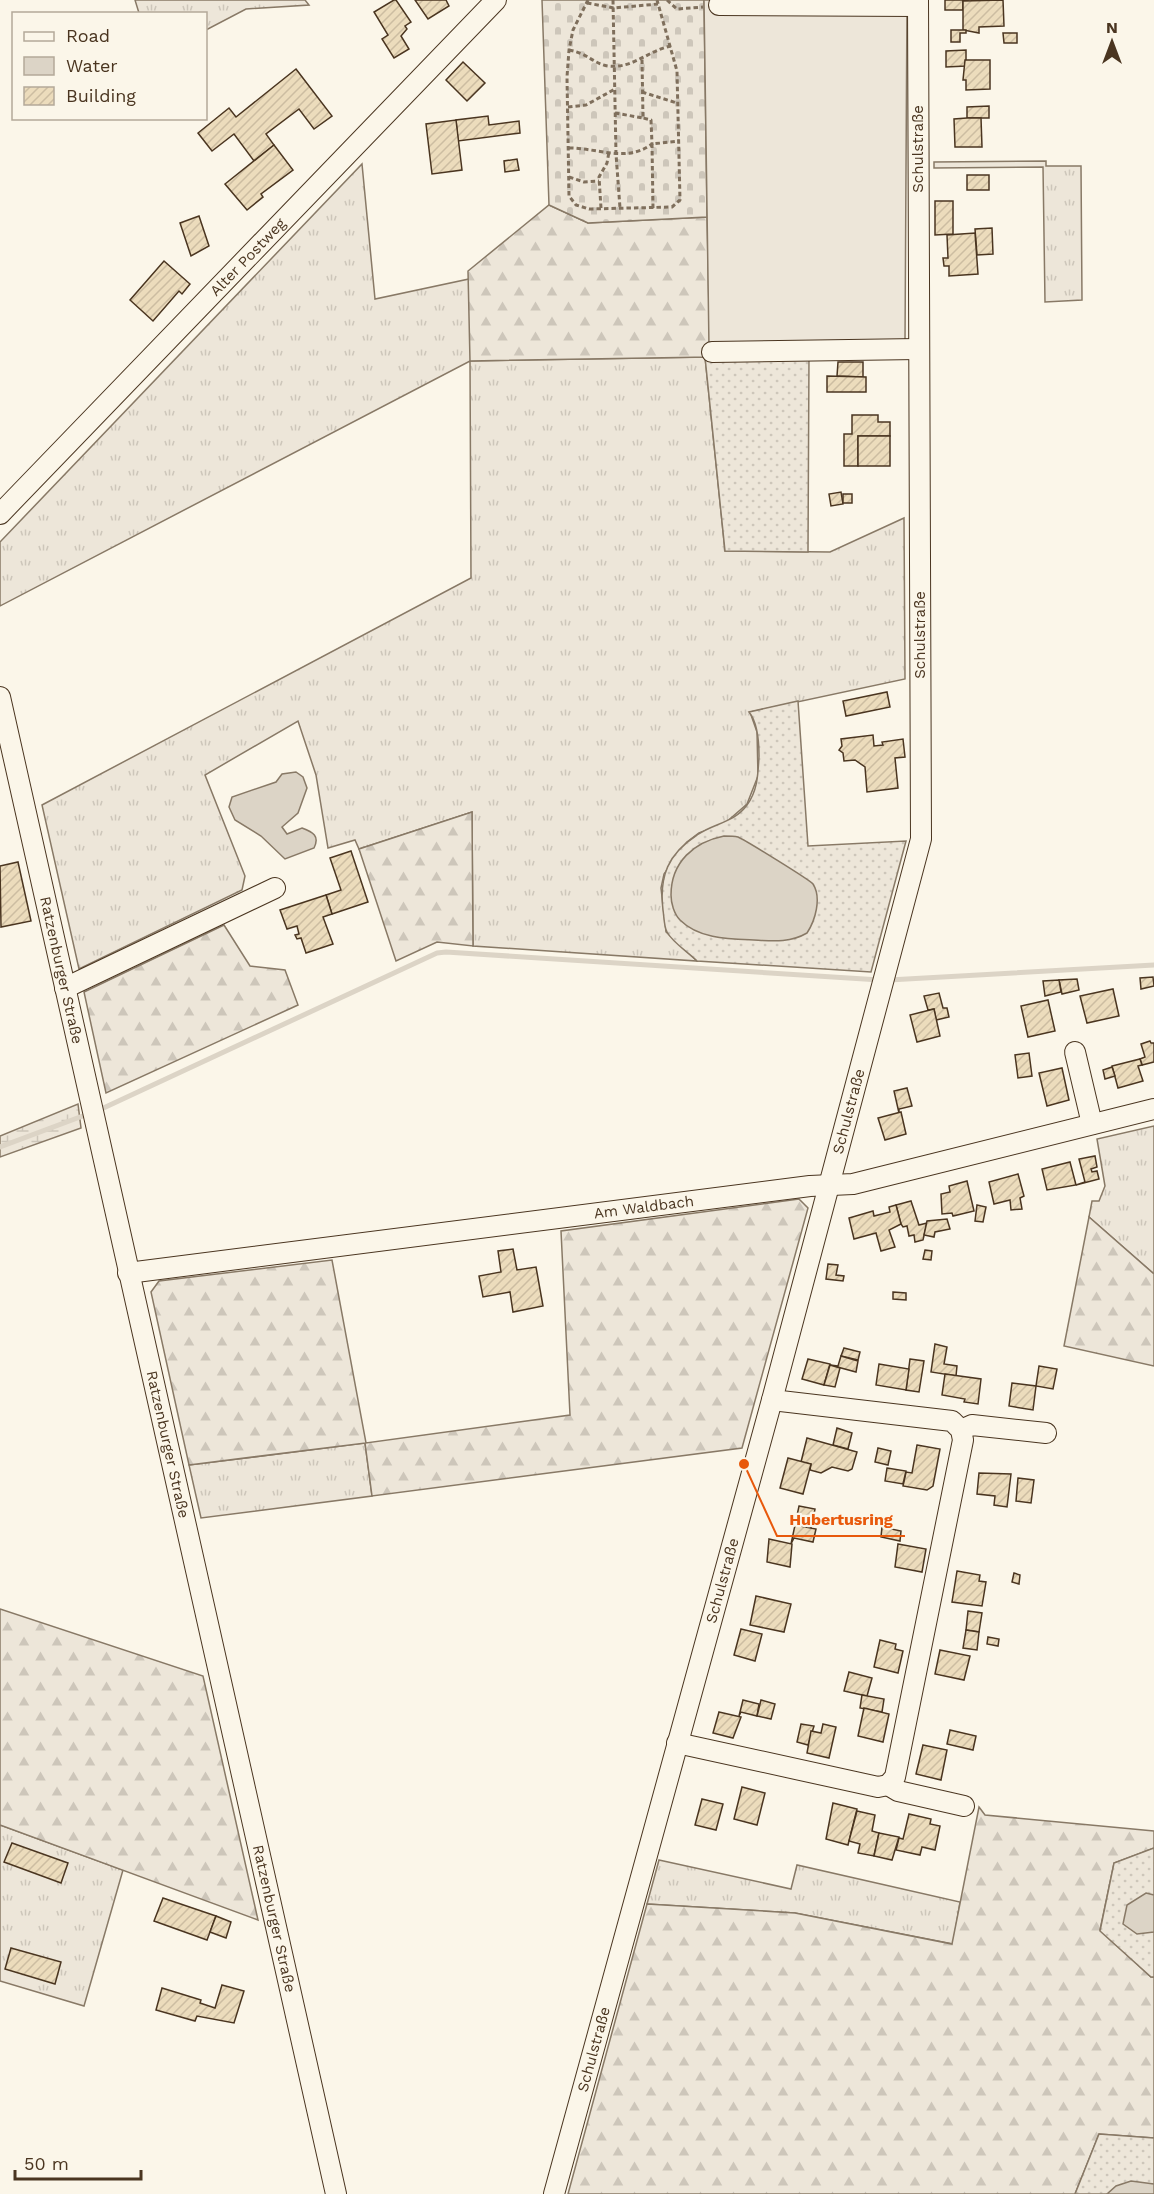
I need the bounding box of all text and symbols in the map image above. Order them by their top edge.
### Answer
legend [12,12,207,120]
north arrow [1082,12,1142,72]
text: N [1106,18,1118,37]
text: Road [66,25,110,46]
text: Water [66,55,118,76]
text: Building [66,85,136,106]
street label: Schulstraße [909,105,927,193]
street label: Alter Postweg [206,214,290,300]
street label: Schulstraße [911,591,929,679]
street label: Ratzenburger Straße [36,895,87,1046]
street label: Schulstraße [829,1067,869,1156]
street label: Am Waldbach [593,1192,695,1223]
street label: Ratzenburger Straße [142,1369,193,1520]
callout: Hubertusring [777,1502,905,1536]
text: Hubertusring [789,1510,893,1529]
street label: Schulstraße [702,1536,743,1625]
street label: Ratzenburger Straße [249,1843,299,1994]
street label: Schulstraße [573,2005,614,2094]
scale bar [15,2143,141,2181]
text: 50 m [24,2153,69,2174]

